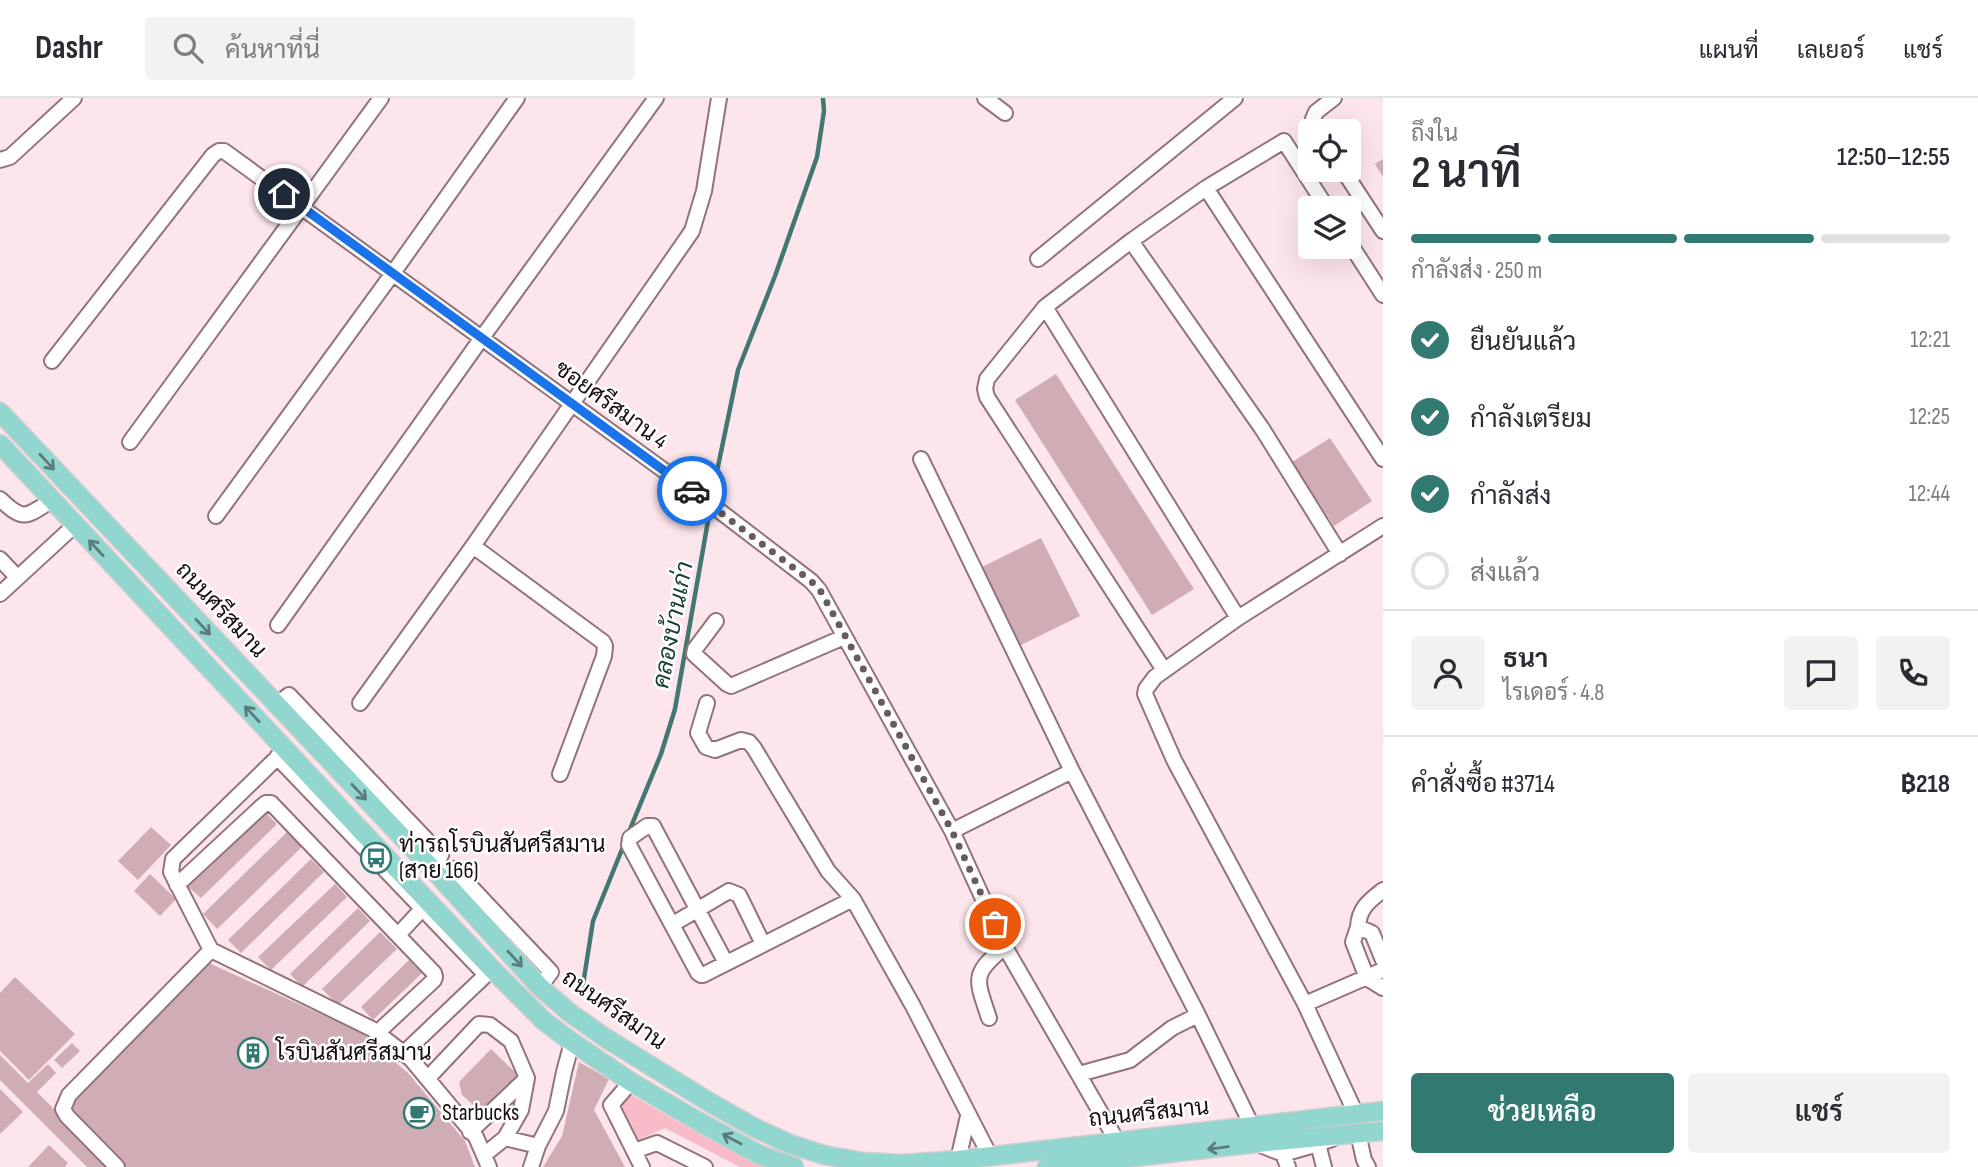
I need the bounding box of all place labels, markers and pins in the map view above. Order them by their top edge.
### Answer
pin [254,164,314,224]
place label: ท่ารถโรบินสันศรีสมาน (สาย 166) [399,828,605,885]
bus stop icon: ท่ารถโรบินสันศรีสมาน (สาย 166) [359,841,393,875]
pin [965,894,1025,954]
building icon: โรบินสันศรีสมาน [236,1036,270,1070]
place label: โรบินสันศรีสมาน [274,1036,432,1067]
cafe icon: Starbucks [402,1096,436,1130]
place label: Starbucks [442,1099,519,1127]

